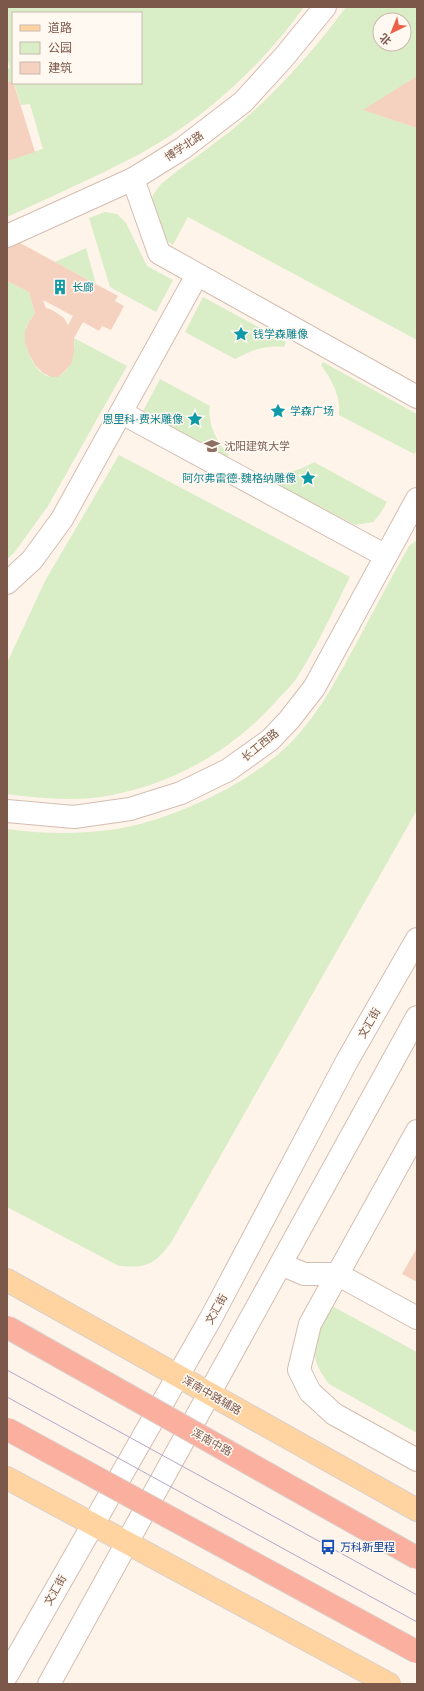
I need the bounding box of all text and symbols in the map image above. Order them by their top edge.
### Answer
legend [12,12,142,84]
north arrow [372,12,412,52]
text: 道路 [48,21,72,35]
text: 北 [377,31,393,47]
text: 公园 [48,41,72,55]
text: 建筑 [48,61,72,75]
street label: 博学北路 [162,129,206,163]
building icon: 长廊 [51,278,69,296]
place label: 长廊 [72,281,94,293]
place icon: 钱学森雕像 [232,325,250,343]
place label: 钱学森雕像 [253,328,308,340]
place icon: 学森广场 [269,402,287,420]
place label: 学森广场 [290,405,334,417]
place icon: 恩里科·费米雕像 [186,410,204,428]
place label: 恩里科·费米雕像 [102,413,183,425]
school or university icon: 沈阳建筑大学 [203,437,221,455]
place label: 沈阳建筑大学 [224,440,290,452]
place icon: 阿尔弗雷德·魏格纳雕像 [299,469,317,487]
place label: 阿尔弗雷德·魏格纳雕像 [182,472,296,484]
street label: 长工西路 [239,726,281,764]
street label: 文汇街 [356,1006,382,1040]
street label: 文汇街 [203,1292,229,1326]
street label: 浑南中路辅路 [180,1373,244,1417]
street label: 浑南中路 [189,1426,234,1458]
bus stop icon: 万科新里程 [319,1538,337,1556]
place label: 万科新里程 [340,1541,395,1553]
street label: 文汇街 [42,1573,68,1607]

